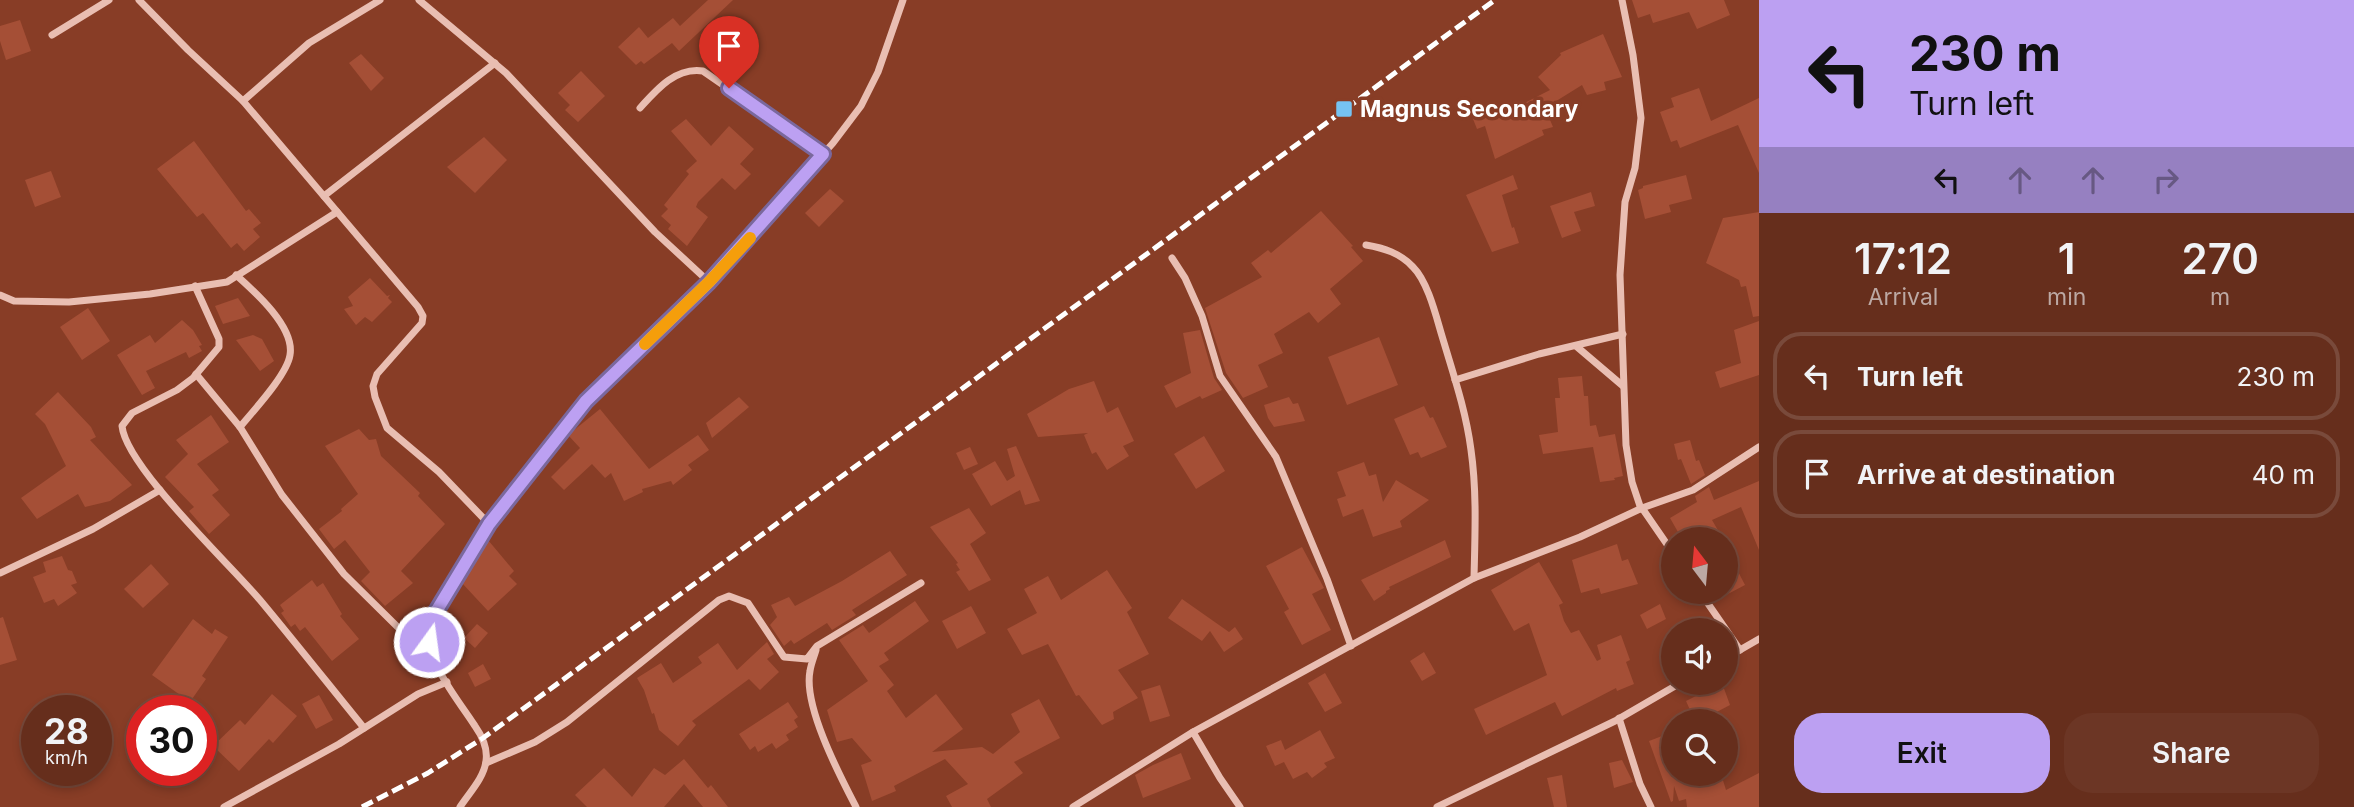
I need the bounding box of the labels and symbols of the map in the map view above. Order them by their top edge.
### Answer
pin [699,16,759,88]
place label: Magnus Secondary [1360,95,1579,123]
marker: Magnus Secondary [1334,99,1354,119]
north arrow [1661,527,1738,604]
position arrow [392,605,466,679]
speed limit sign: 30 [126,695,217,786]

